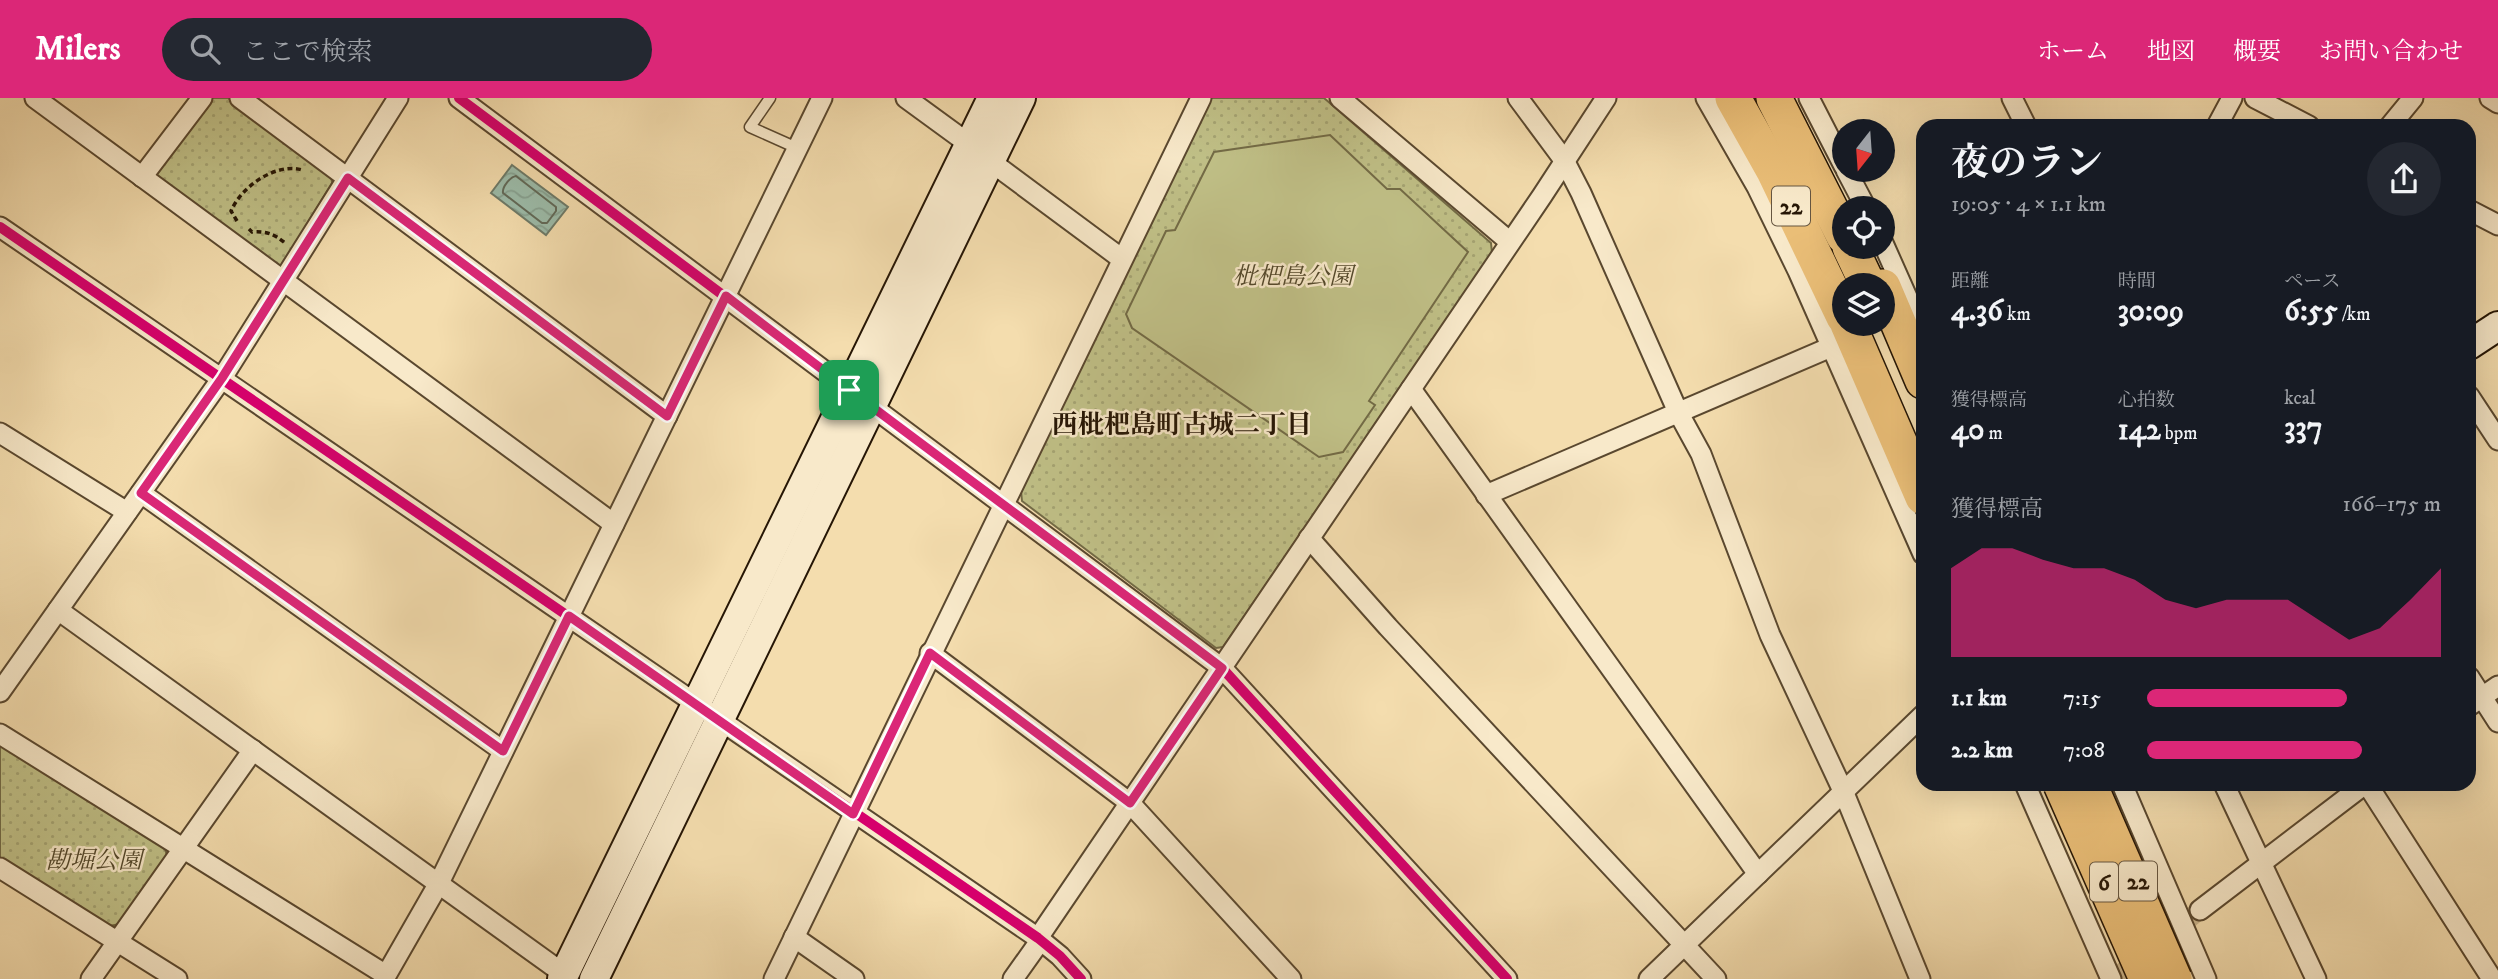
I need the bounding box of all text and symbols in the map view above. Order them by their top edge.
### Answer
search box [162,18,652,81]
text: Milers [35,29,120,70]
icon: search [186,30,224,68]
text: ここで検索 [242,36,372,69]
text: ホーム [2037,37,2109,67]
text: 地図 [2147,37,2195,67]
text: 概要 [2233,37,2281,67]
text: お問い合わせ [2319,37,2463,67]
north arrow [1832,119,1895,182]
map controls [1832,119,1895,336]
text: 夜のラン [1951,140,2103,188]
button: share [2367,142,2441,216]
road number: 22 [1772,186,1810,226]
text: 19:05 · 4 × 1.1 km [1951,190,2106,219]
button: locate [1832,196,1895,259]
park label: 枇杷島公園 [1233,262,1357,292]
text: 距離 [1951,270,1989,293]
text: 時間 [2118,270,2156,293]
text: ペース [2284,270,2340,293]
button: layers [1832,273,1895,336]
text: 4.36 [1951,293,2003,330]
text: 30:09 [2118,293,2184,330]
text: 6:55 [2284,293,2338,330]
text: km [2003,303,2031,326]
text: /km [2338,303,2371,326]
pin [819,360,879,420]
icon: arrive [830,371,868,409]
text: kcal [2284,387,2316,410]
text: 獲得標高 [1951,389,2027,412]
text: 心拍数 [2118,389,2175,412]
district label: 西枇杷島町古城二丁目 [1052,409,1312,442]
text: 337 [2284,410,2323,447]
text: 40 [1951,412,1984,449]
text: 142 [2118,412,2161,449]
text: m [1984,422,2003,445]
text: bpm [2161,422,2197,445]
text: 166–175 m [2342,490,2441,519]
text: 獲得標高 [1951,495,2043,524]
text: 1.1 km [1951,684,2007,713]
text: 7:15 [2063,684,2101,713]
text: 2.2 km [1951,736,2013,765]
text: 7:08 [2063,736,2105,765]
park label: 勘堀公園 [46,846,146,876]
road number: 6 [2090,862,2118,902]
road number: 22 [2119,862,2157,901]

